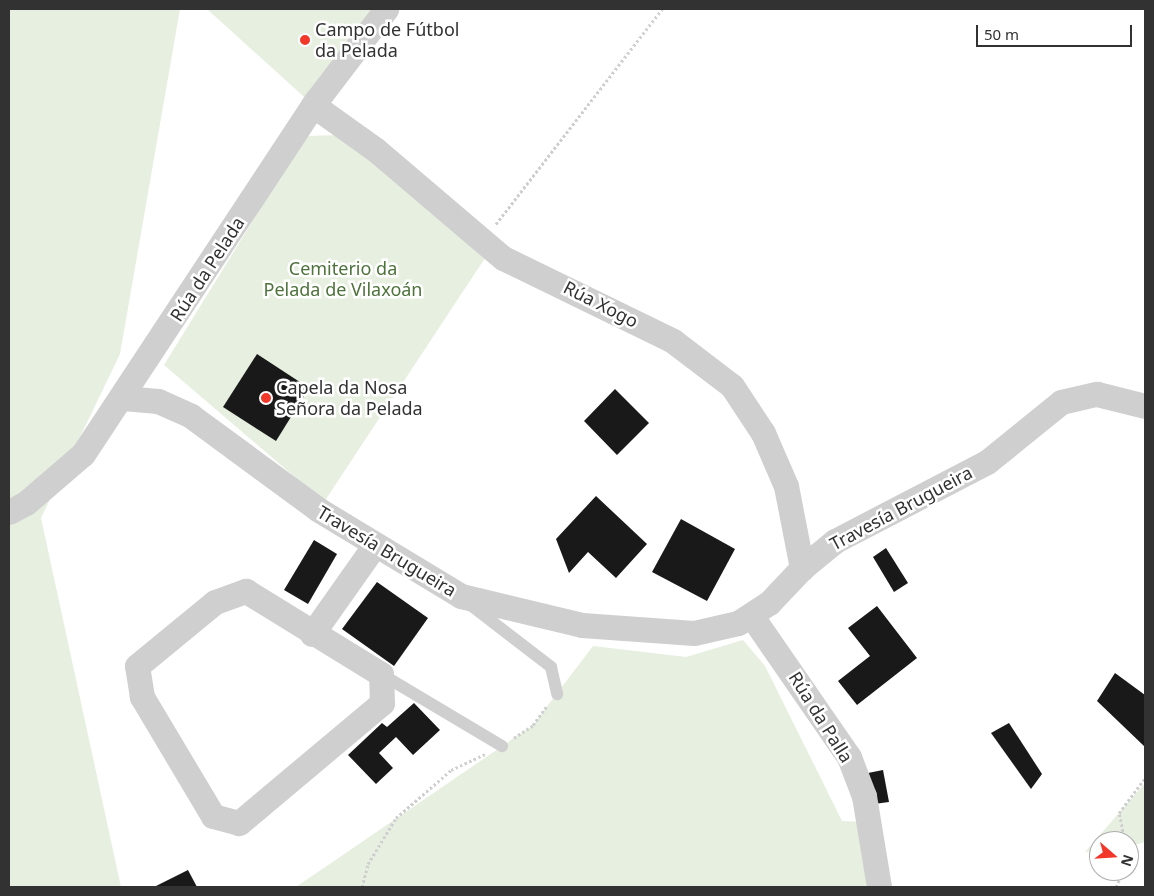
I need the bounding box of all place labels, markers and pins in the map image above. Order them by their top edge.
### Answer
place label: Campo de Fútbol da Pelada [315,19,459,62]
marker: Campo de Fútbol da Pelada [299,34,311,46]
place label: Capela da Nosa Señora da Pelada [276,377,423,419]
marker: Capela da Nosa Señora da Pelada [260,392,272,404]

